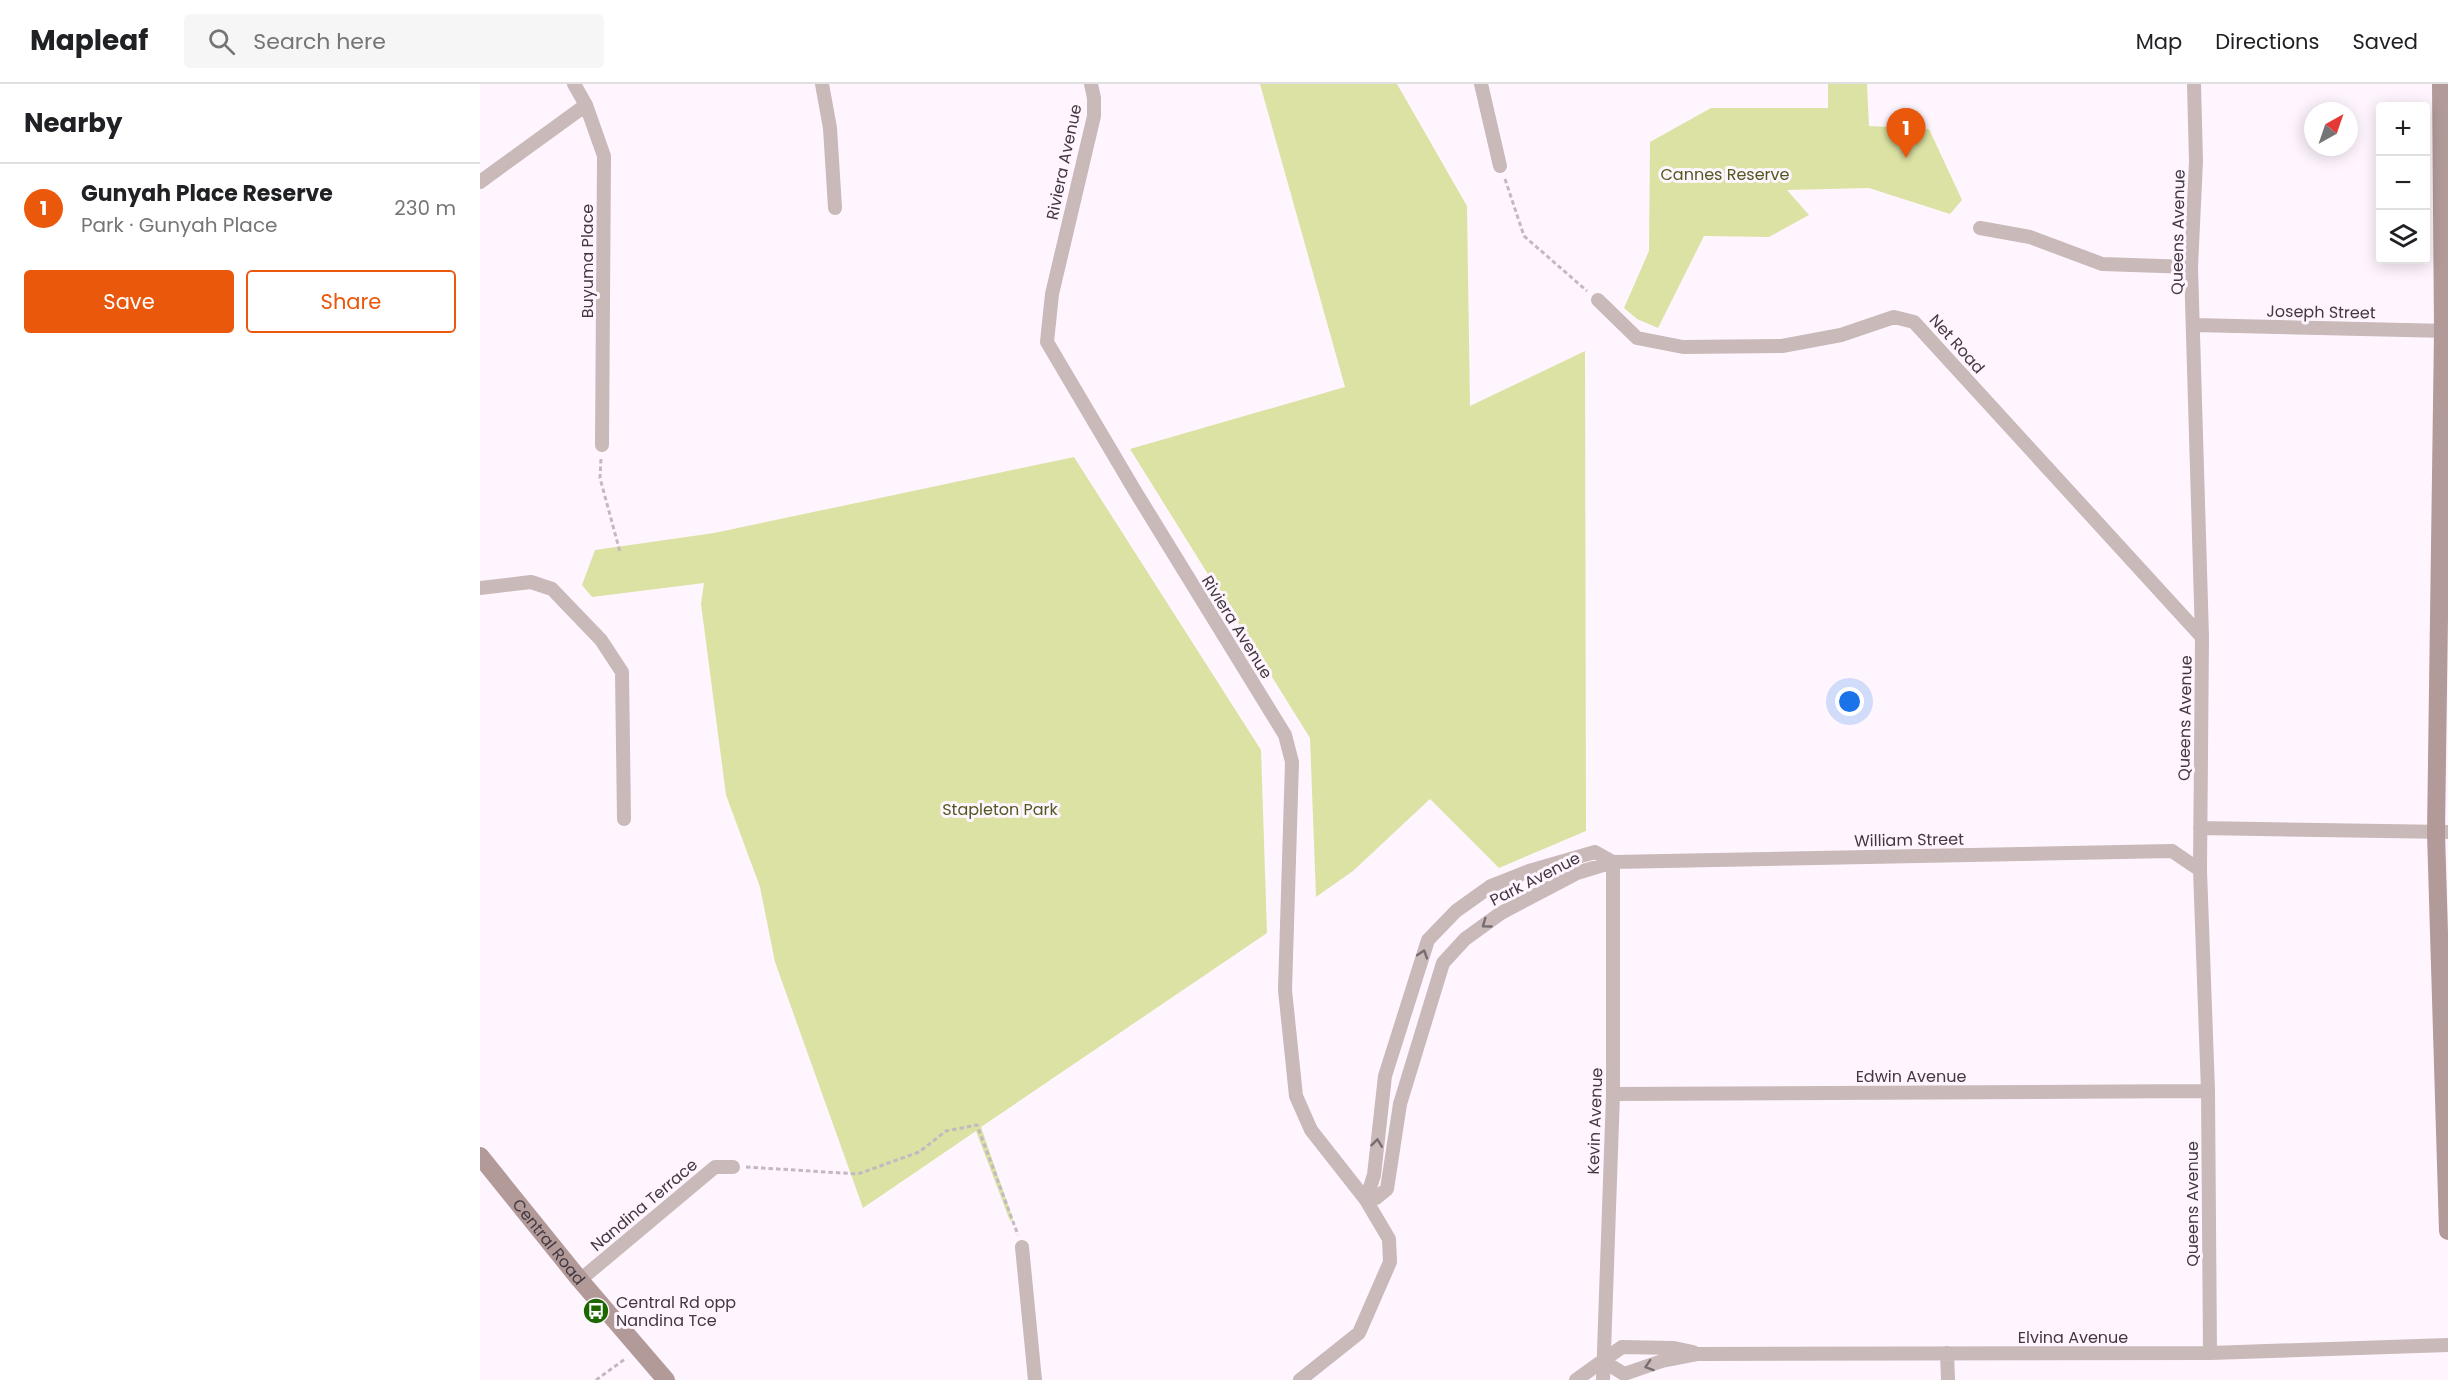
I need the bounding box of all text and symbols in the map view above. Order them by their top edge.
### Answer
search box [184,14,604,68]
text: Mapleaf [30,21,148,60]
icon: search [205,25,238,58]
text: Search here [253,26,386,57]
text: Map [2136,27,2182,56]
text: Directions [2215,27,2319,56]
text: Saved [2352,27,2418,56]
street label: Riviera Avenue [1041,102,1087,222]
north arrow [2304,102,2358,156]
map controls [2376,102,2430,264]
button: + [2376,102,2430,156]
text: Nearby [24,105,122,141]
pin: 1 [1886,109,1926,158]
button: − [2376,156,2430,210]
park label: Cannes Reserve [1661,163,1790,186]
street label: Queens Avenue [2165,169,2191,295]
text: Gunyah Place Reserve [81,178,333,209]
text: 1 [40,194,47,222]
text: 230 m [394,194,456,222]
street label: Buyuma Place [576,204,599,318]
button: layers [2376,210,2430,264]
text: Park · Gunyah Place [81,211,277,239]
button: Save [24,270,234,333]
button: Share [246,270,456,333]
street label: Joseph Street [2266,300,2376,324]
street label: Net Road [1924,309,1990,379]
street label: Riviera Avenue [1196,571,1278,683]
street label: Queens Avenue [2172,655,2198,781]
your location [1835,687,1864,716]
park label: Stapleton Park [942,798,1059,821]
street label: William Street [1854,828,1964,852]
street label: Park Avenue [1486,846,1584,912]
one-way arrow [1481,917,1492,928]
one-way arrow [1416,949,1429,960]
street label: Edwin Avenue [1856,1065,1966,1088]
street label: Kevin Avenue [1582,1067,1608,1175]
one-way arrow [1370,1138,1383,1147]
street label: Queens Avenue [2181,1141,2204,1267]
street label: Nandina Terrace [586,1153,703,1257]
street label: Central Road [507,1194,591,1290]
place label: Central Rd opp Nandina Tce [616,1291,736,1332]
bus stop icon: Central Rd opp Nandina Tce [581,1296,611,1326]
street label: Elvina Avenue [2018,1326,2128,1349]
one-way arrow [1644,1358,1655,1371]

